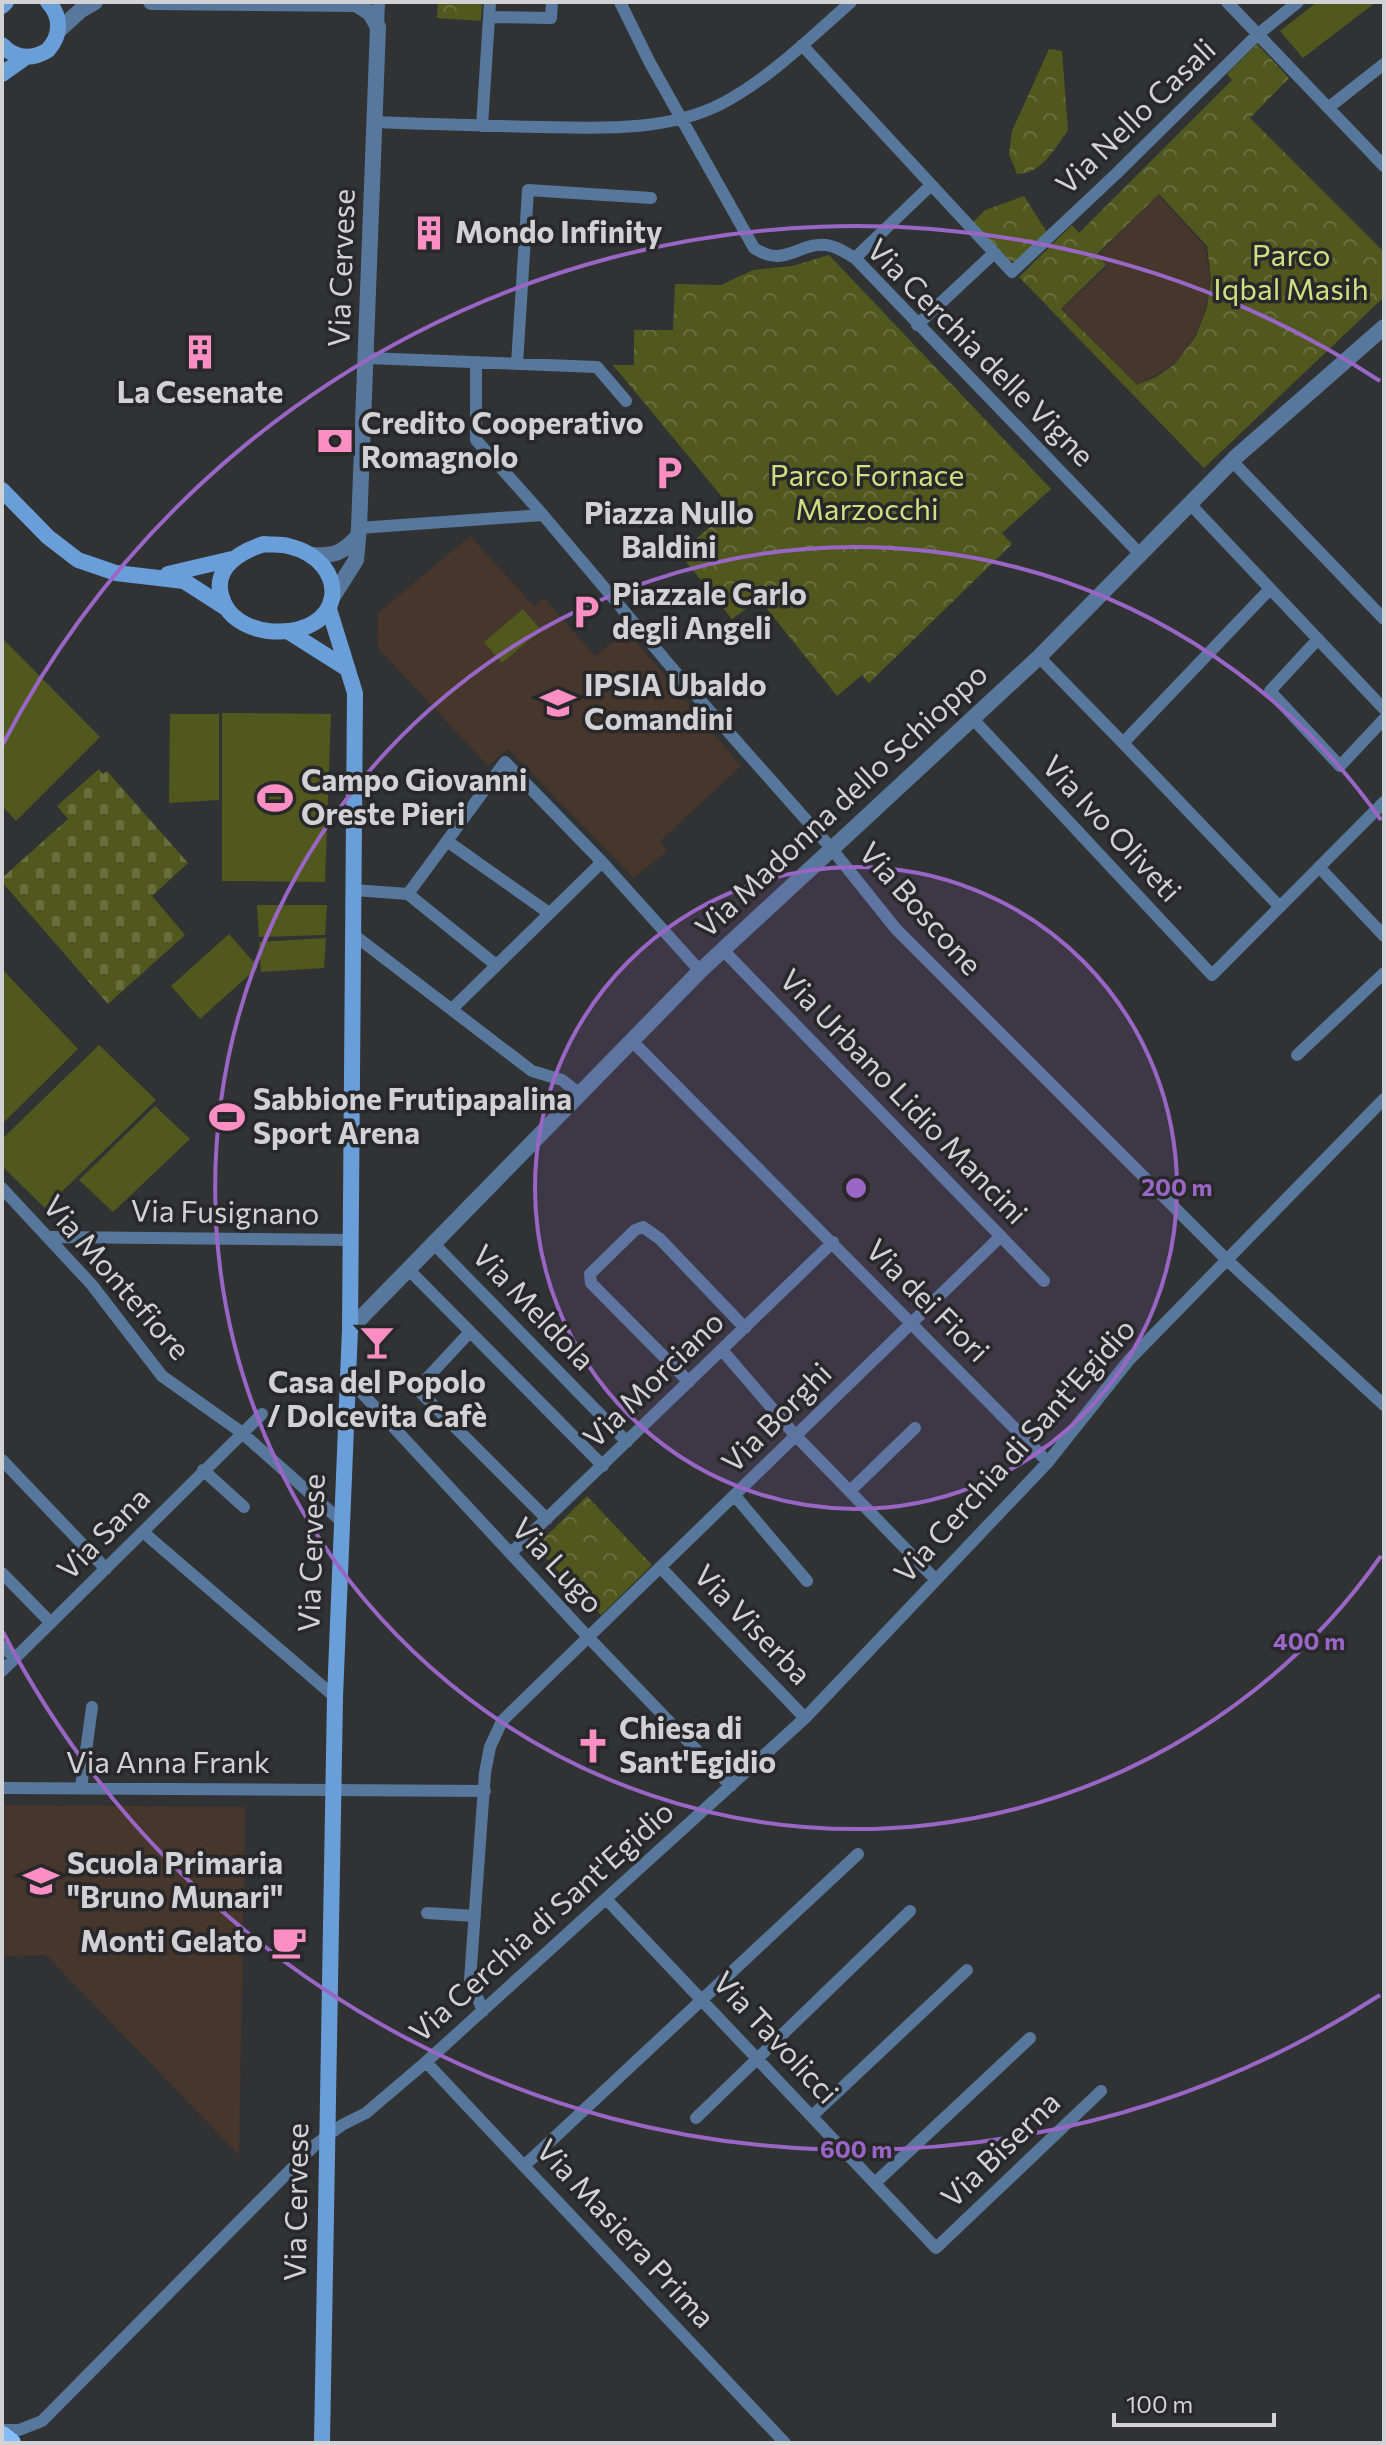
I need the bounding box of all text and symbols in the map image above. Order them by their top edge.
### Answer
street label: Via Nello Casali [1047,30,1222,201]
street label: Via Cervese [318,188,361,348]
place label: Mondo Infinity [455,212,663,249]
building icon: Mondo Infinity [410,214,448,252]
street label: Via Cerchia delle Vigne [860,230,1103,473]
park label: Parco Iqbal Masih [1213,235,1369,306]
building icon: La Cesenate [181,333,219,371]
place label: La Cesenate [117,372,283,409]
place label: Credito Cooperativo Romagnolo [361,403,644,474]
bank icon: Credito Cooperativo Romagnolo [316,422,354,460]
parking icon: Piazza Nullo Baldini [650,454,688,492]
park label: Parco Fornace Marzocchi [770,455,964,526]
place label: Piazza Nullo Baldini [584,493,754,564]
place label: Piazzale Carlo degli Angeli [612,574,807,645]
parking icon: Piazzale Carlo degli Angeli [567,593,605,631]
street label: Via Madonna dello Schioppo [687,654,994,944]
place label: IPSIA Ubaldo Comandini [584,665,767,736]
school or university icon: IPSIA Ubaldo Comandini [539,684,577,722]
street label: Via Ivo Oliveti [1036,746,1190,908]
place label: Campo Giovanni Oreste Pieri [301,760,527,831]
sports icon: Campo Giovanni Oreste Pieri [256,779,294,817]
street label: Via Boscone [853,833,991,981]
street label: Via Urbano Lidio Mancini [773,960,1036,1231]
place label: Sabbione Frutipapalina Sport Arena [253,1079,572,1150]
sports icon: Sabbione Frutipapalina Sport Arena [208,1098,246,1136]
text: 200 m [1142,1172,1212,1201]
centre of rings [842,1174,870,1202]
street label: Via Montefiore [36,1186,199,1366]
street label: Via Fusignano [130,1190,320,1231]
street label: Via dei Fiori [860,1230,998,1368]
street label: Via Meldola [466,1236,604,1377]
street label: Via Morciano [574,1302,730,1454]
street label: Via Cerchia di Sant'Egidio [885,1309,1142,1589]
bar icon: Casa del Popolo / Dolcevita Cafè [358,1323,396,1361]
street label: Via Borghi [713,1354,838,1479]
place label: Casa del Popolo / Dolcevita Cafè [267,1362,487,1433]
street label: Via Cervese [288,1473,331,1633]
street label: Via Sana [48,1478,156,1586]
street label: Via Lugo [505,1509,612,1620]
street label: Via Viserba [687,1555,820,1691]
text: 400 m [1273,1626,1345,1655]
place label: Chiesa di Sant'Egidio [619,1708,776,1779]
church icon: Chiesa di Sant'Egidio [574,1727,612,1765]
street label: Via Anna Frank [66,1742,270,1779]
street label: Via Cerchia di Sant'Egidio [400,1792,680,2049]
place label: Scuola Primaria "Bruno Munari" [67,1843,283,1914]
school or university icon: Scuola Primaria "Bruno Munari" [22,1862,60,1900]
place label: Monti Gelato [80,1921,263,1958]
cafe icon: Monti Gelato [270,1923,308,1961]
street label: Via Tavolicci [706,1963,847,2110]
street label: Via Biserna [932,2082,1066,2214]
street label: Via Cervese [275,2123,314,2281]
street label: Via Masiera Prima [530,2130,724,2334]
text: 600 m [820,2134,892,2163]
scale bar [1114,2377,1274,2427]
text: 100 m [1126,2389,1193,2418]

